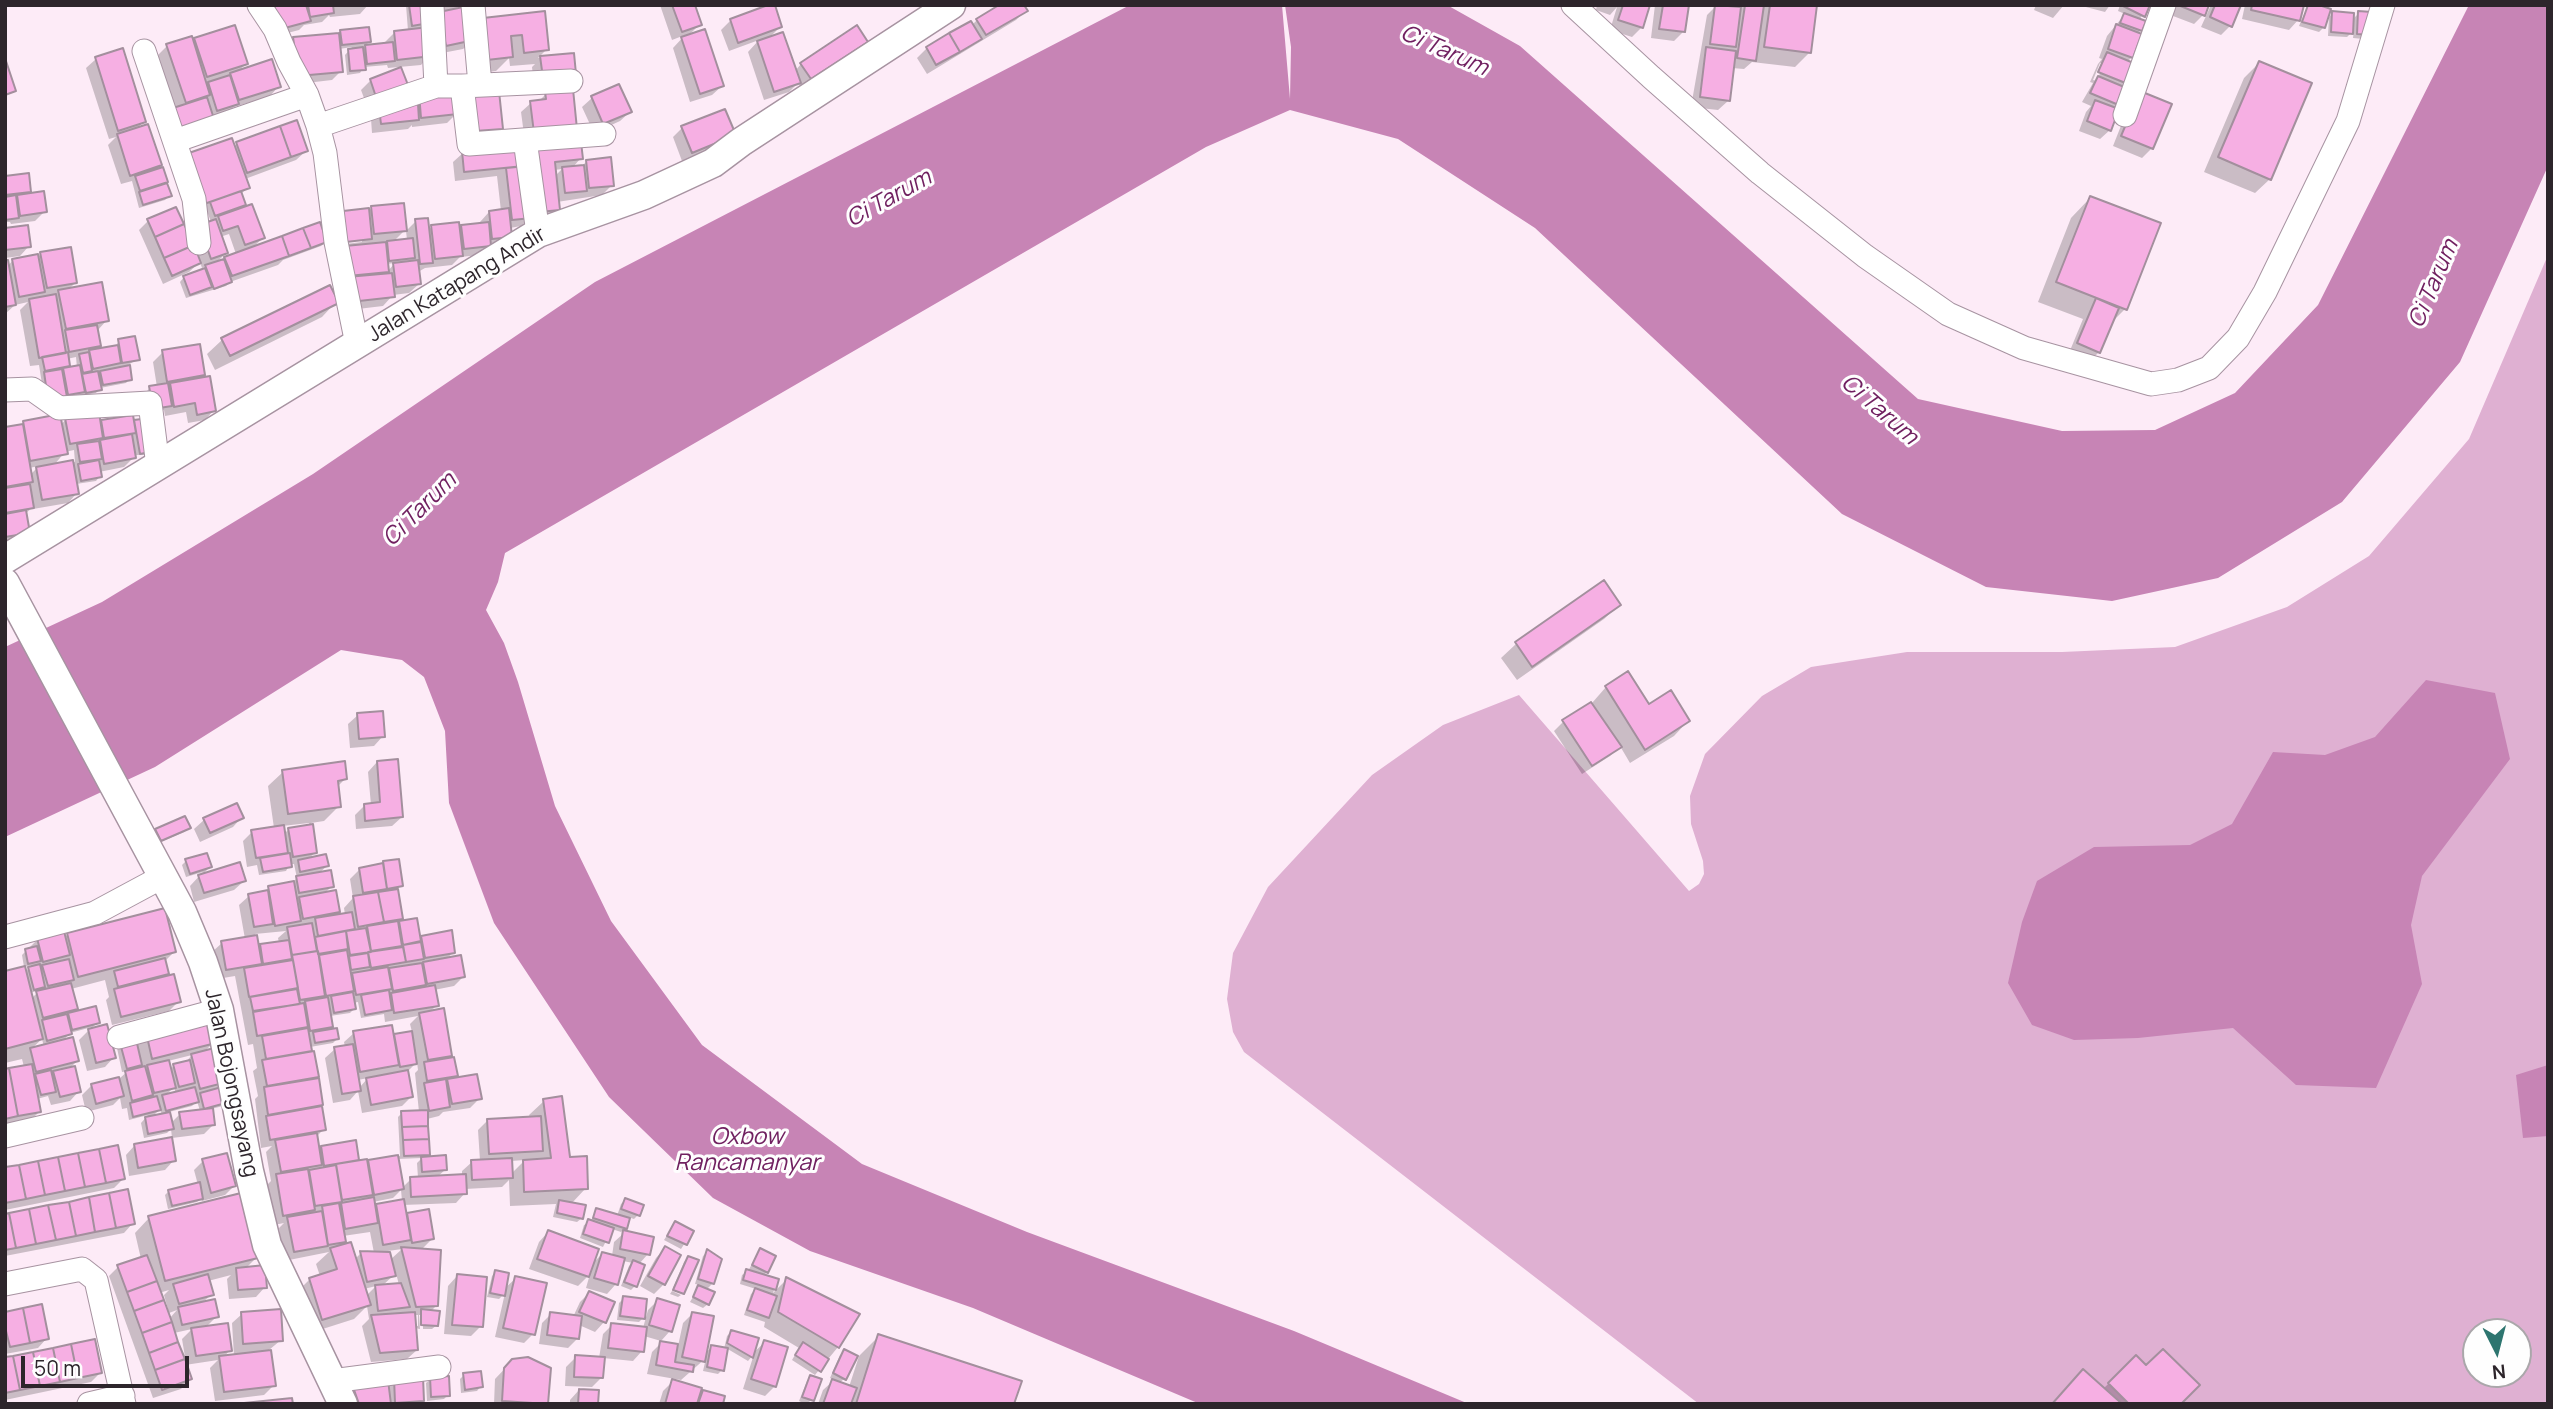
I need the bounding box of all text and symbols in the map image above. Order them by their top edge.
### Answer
water label: Ci Tarum [1396,20,1492,82]
water label: Ci Tarum [842,164,936,234]
street label: Jalan Katapang Andir [364,222,550,348]
water label: Ci Tarum [2403,236,2465,332]
water label: Ci Tarum [1835,369,1923,451]
water label: Ci Tarum [377,467,463,553]
street label: Jalan Bojongsayang [199,987,263,1179]
water label: Oxbow Rancamanyar [675,1124,819,1178]
north arrow [2462,1318,2532,1388]
scale bar [24,1342,192,1386]
text: 50 m [34,1354,81,1382]
text: N [2491,1358,2507,1386]

